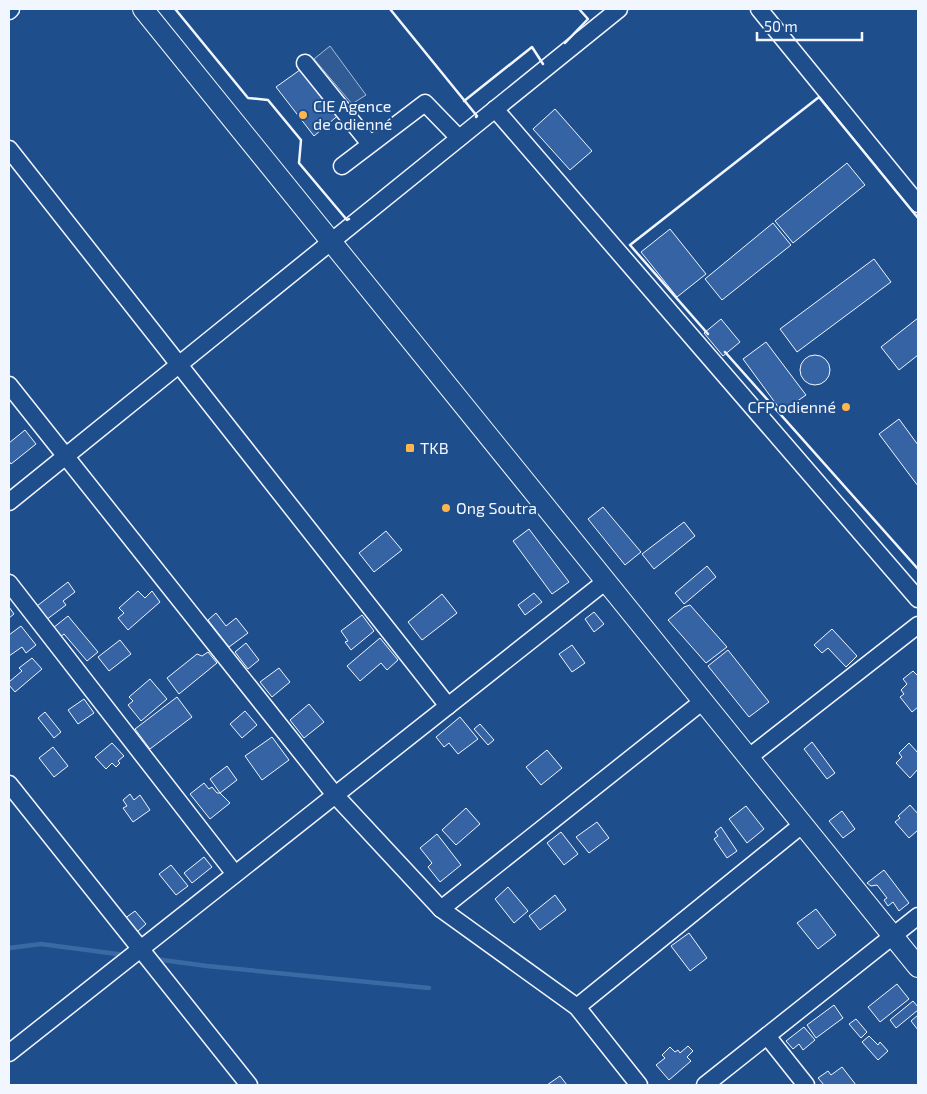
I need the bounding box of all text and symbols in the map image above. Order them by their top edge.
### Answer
scale bar [757,10,862,42]
text: 50 m [764,17,798,35]
place label: CIE Agence de odienné [313,96,392,133]
marker: CIE Agence de odienné [297,109,309,121]
place label: CFP odienné [748,397,836,416]
marker: CFP odienné [840,401,852,413]
place label: TKB [420,438,449,457]
marker: TKB [404,442,416,454]
place label: Ong Soutra [456,498,537,517]
marker: Ong Soutra [440,502,452,514]

